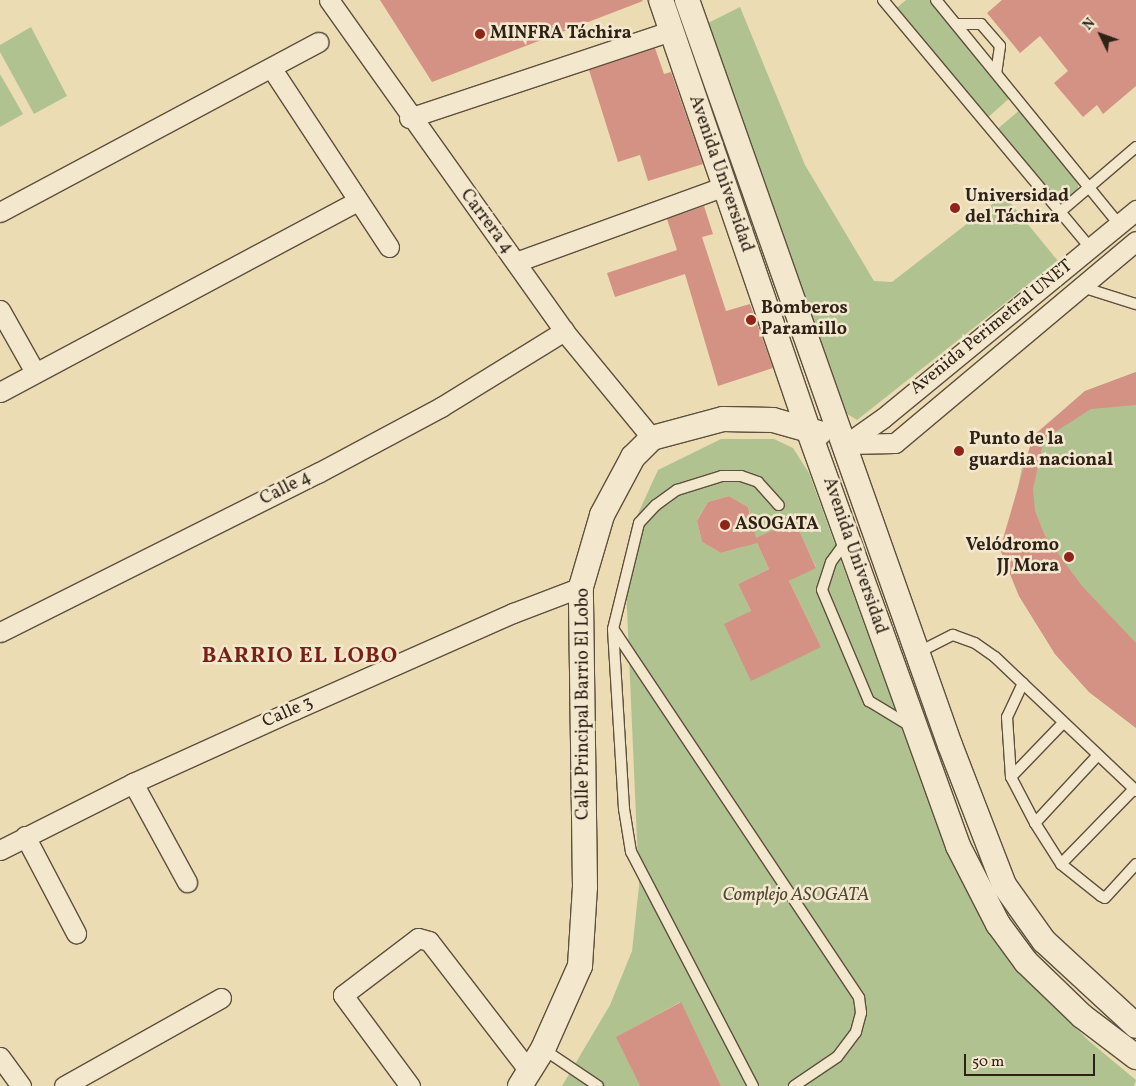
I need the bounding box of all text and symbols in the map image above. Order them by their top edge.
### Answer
north arrow [1076,10,1126,60]
text: N [1079,14,1100,35]
place label: MINFRA Táchira [490,23,632,45]
marker: MINFRA Táchira [474,28,486,40]
street label: Avenida Universidad [683,93,757,255]
street label: Carrera 4 [455,185,517,259]
place label: Universidad del Táchira [965,187,1069,230]
marker: Universidad del Táchira [949,202,961,214]
street label: Avenida Perimetral UNET [906,256,1078,400]
place label: Bomberos Paramillo [761,299,848,342]
marker: Bomberos Paramillo [745,314,757,326]
place label: Punto de la guardia nacional [969,430,1113,472]
marker: Punto de la guardia nacional [953,445,965,457]
street label: Calle 4 [257,467,315,511]
street label: Avenida Universidad [817,475,891,637]
place label: ASOGATA [735,514,819,536]
marker: ASOGATA [719,519,731,531]
place label: Velódromo JJ Mora [966,536,1059,578]
marker: Velódromo JJ Mora [1063,551,1075,563]
street label: Calle Principal Barrio El Lobo [573,588,595,820]
district label: BARRIO EL LOBO [200,644,400,670]
street label: Calle 3 [259,692,317,734]
park label: Complejo ASOGATA [722,885,870,907]
scale bar [966,1044,1097,1076]
text: 50 m [972,1052,1004,1073]

